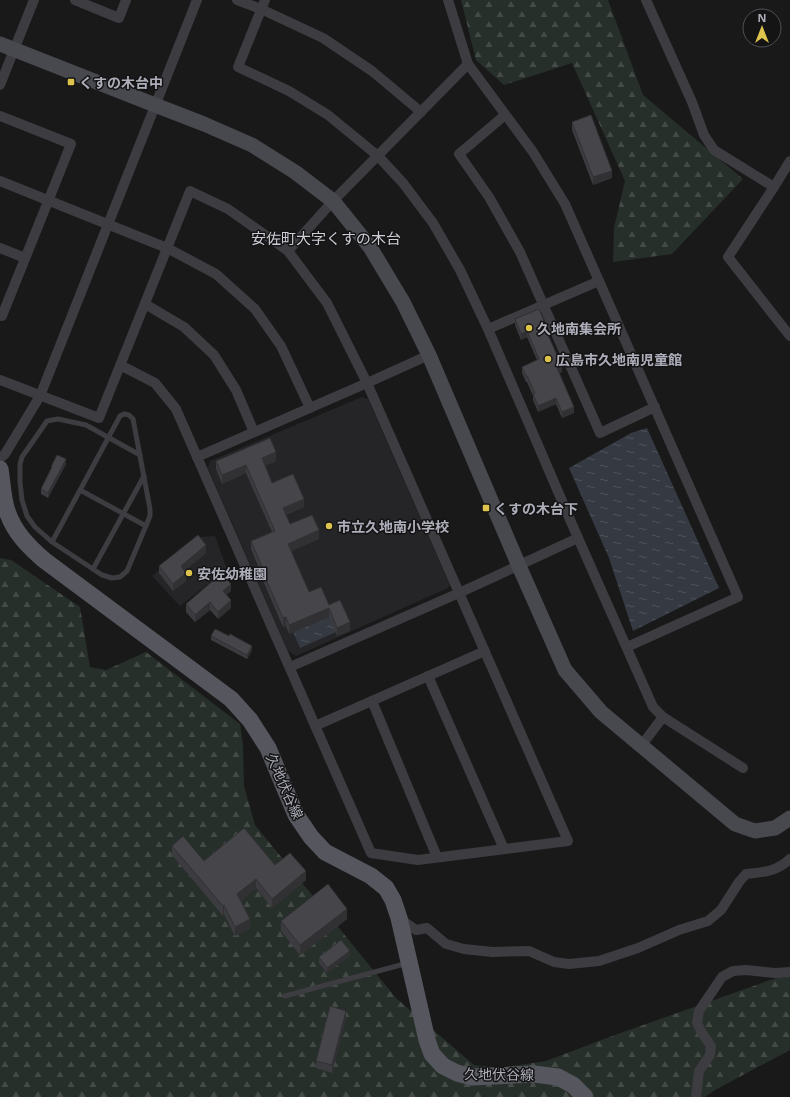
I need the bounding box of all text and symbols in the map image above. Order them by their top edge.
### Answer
north arrow [742,8,782,48]
text: N [758,10,766,25]
place label: くすの木台中 [79,73,163,92]
marker: くすの木台中 [66,77,76,87]
district label: 安佐町大字くすの木台 [251,228,401,248]
place label: 久地南集会所 [537,319,621,338]
marker: 久地南集会所 [524,323,534,333]
place label: 広島市久地南児童館 [556,350,682,369]
marker: 広島市久地南児童館 [543,354,553,364]
place label: くすの木台下 [494,499,578,518]
marker: くすの木台下 [481,503,491,513]
place label: 市立久地南小学校 [337,517,449,536]
marker: 市立久地南小学校 [324,521,334,531]
place label: 安佐幼稚園 [197,564,267,583]
marker: 安佐幼稚園 [184,568,194,578]
street label: 久地伏谷線 [262,750,308,822]
street label: 久地伏谷線 [464,1064,534,1084]

